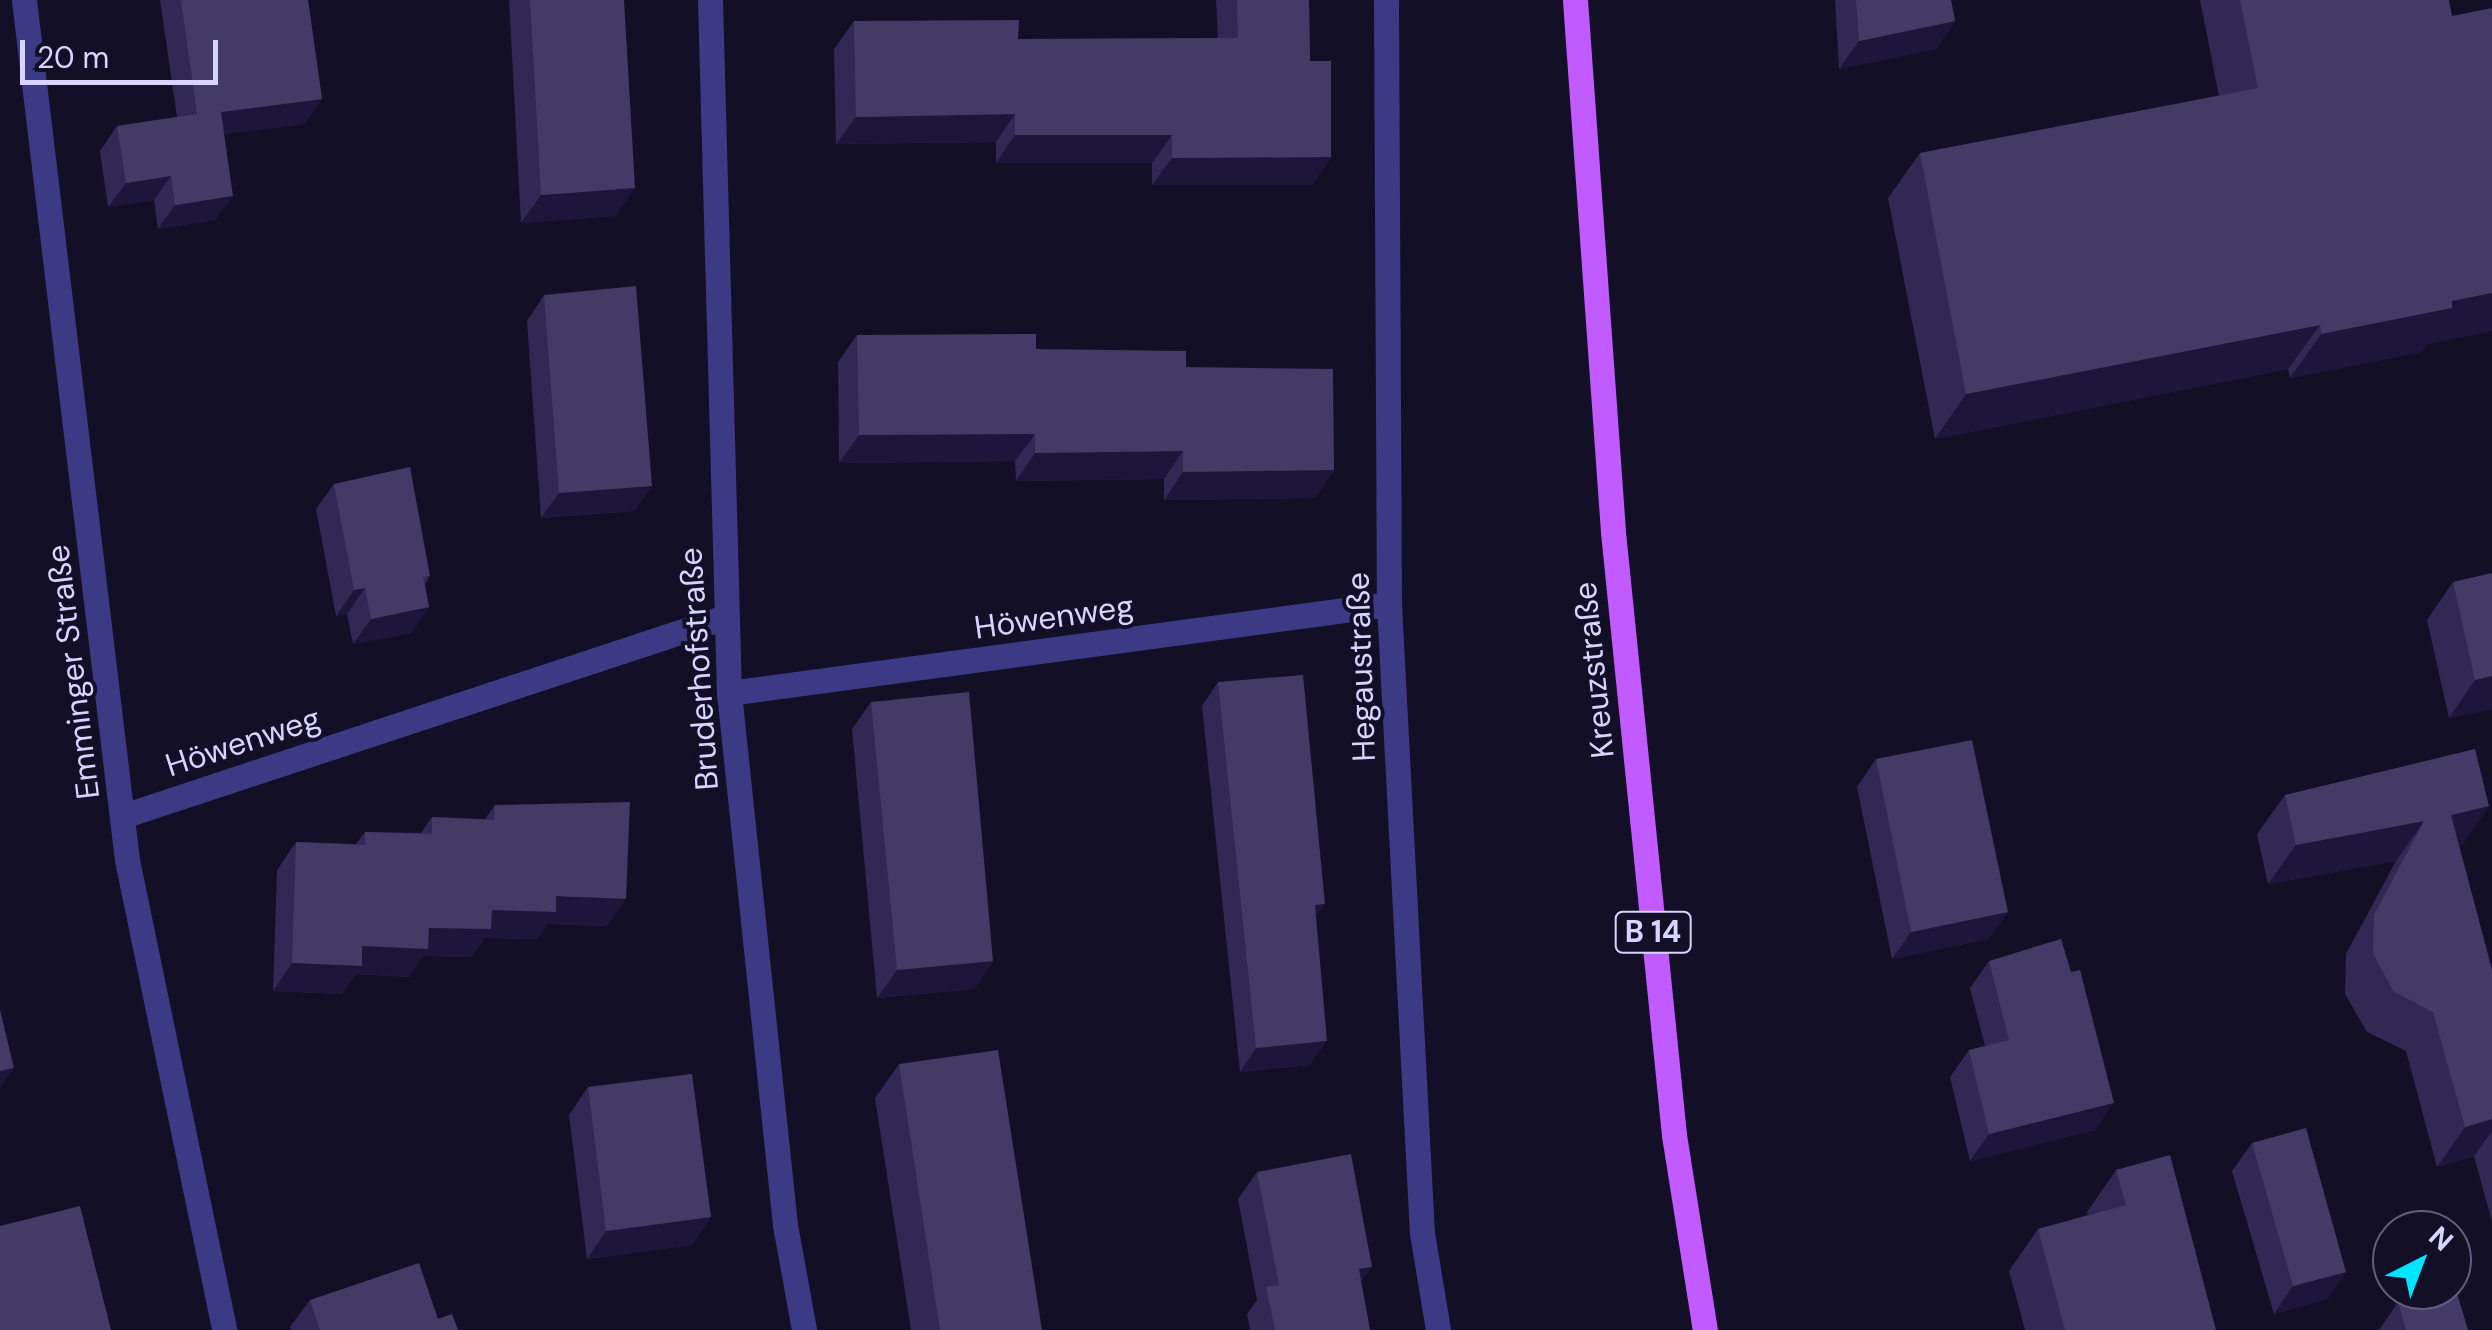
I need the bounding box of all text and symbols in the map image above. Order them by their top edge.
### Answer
scale bar [25,20,222,82]
text: 20 m [37,38,109,77]
street label: Emminger Straße [38,543,108,801]
street label: Bruderhofstraße [671,546,727,792]
street label: Hegaustraße [1339,572,1383,762]
street label: Kreuzstraße [1566,580,1622,760]
street label: Höwenweg [972,587,1136,647]
street label: Höwenweg [161,699,325,785]
road number: B 14 [1613,907,1693,957]
north arrow [2372,1210,2472,1310]
text: N [2421,1218,2461,1259]

